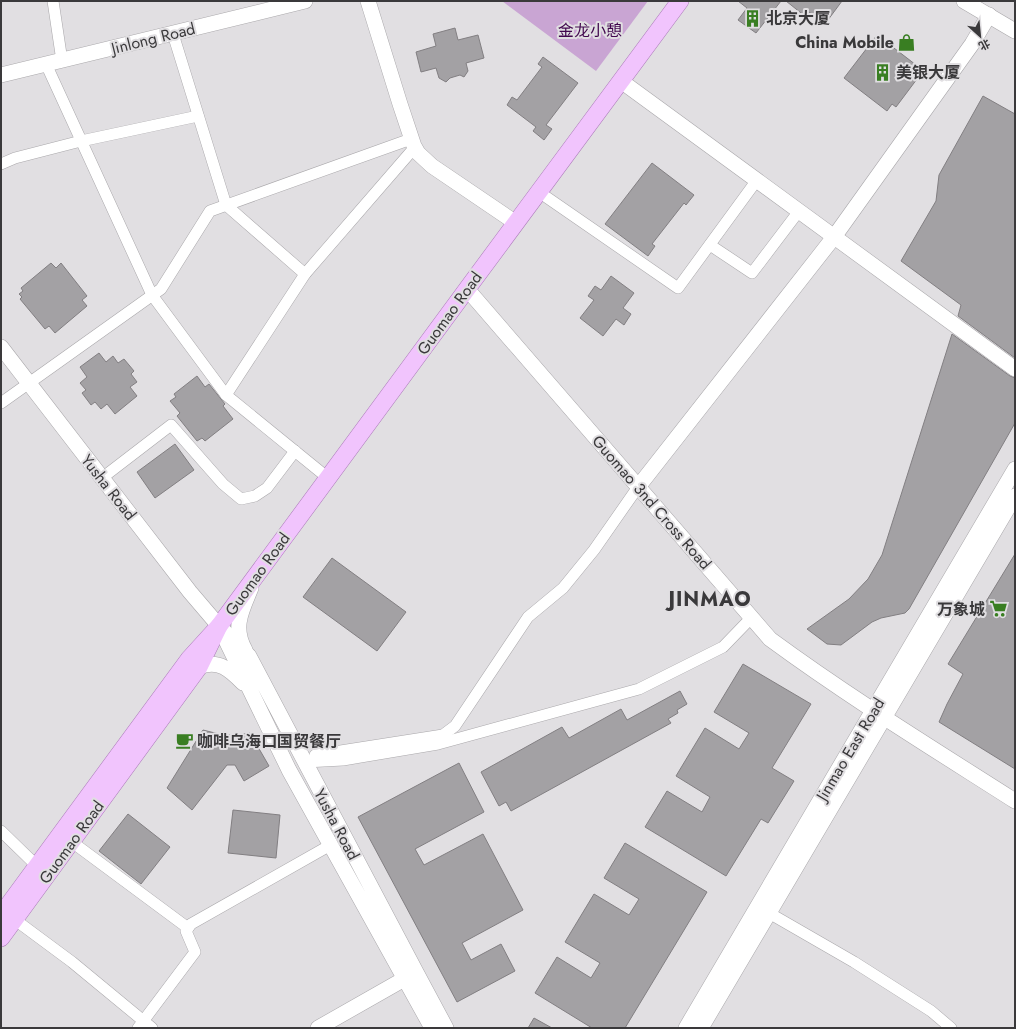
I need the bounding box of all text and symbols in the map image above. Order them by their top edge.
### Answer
place label: 北京大厦 [766,7,830,30]
building icon: 北京大厦 [743,8,763,28]
north arrow [960,16,1000,56]
street label: Jinlong Road [107,17,197,60]
park label: 金龙小憩 [558,19,622,42]
place label: China Mobile [795,31,894,54]
shop icon: China Mobile [897,32,917,52]
text: 北 [976,35,993,55]
place label: 美银大厦 [896,61,960,84]
building icon: 美银大厦 [873,62,893,82]
street label: Guomao Road [411,267,487,360]
street label: Guomao 3nd Cross Road [587,430,717,575]
street label: Yusha Road [76,450,142,525]
street label: Guomao Road [219,528,295,621]
district label: JINMAO [664,585,752,614]
place label: 万象城 [937,598,985,621]
supermarket icon: 万象城 [988,599,1008,619]
street label: Jinmao East Road [810,694,890,807]
place label: 咖啡乌海口国贸餐厅 [197,730,341,753]
cafe icon: 咖啡乌海口国贸餐厅 [174,731,194,751]
street label: Yusha Road [308,784,365,864]
street label: Guomao Road [33,796,109,889]

